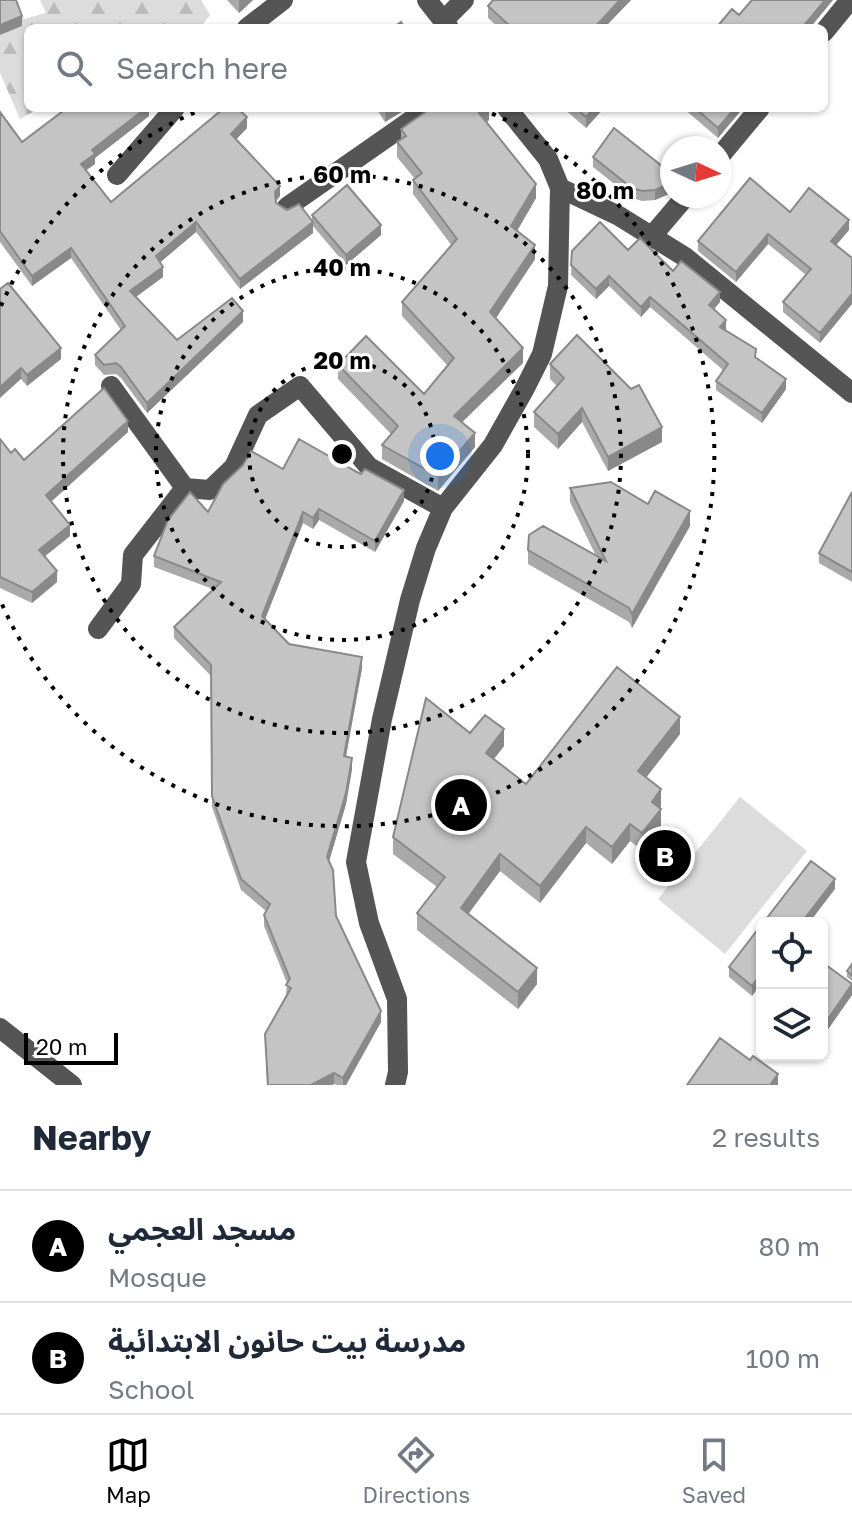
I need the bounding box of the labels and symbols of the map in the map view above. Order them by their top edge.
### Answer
north arrow [660,136,732,208]
text: 60 m [313,159,371,188]
text: 80 m [576,175,634,204]
text: 40 m [313,252,371,281]
text: 20 m [313,345,371,374]
your location [420,436,460,476]
centre of rings [328,440,356,468]
pin: A [435,775,487,835]
pin: B [639,826,691,886]
scale bar [24,1029,118,1065]

